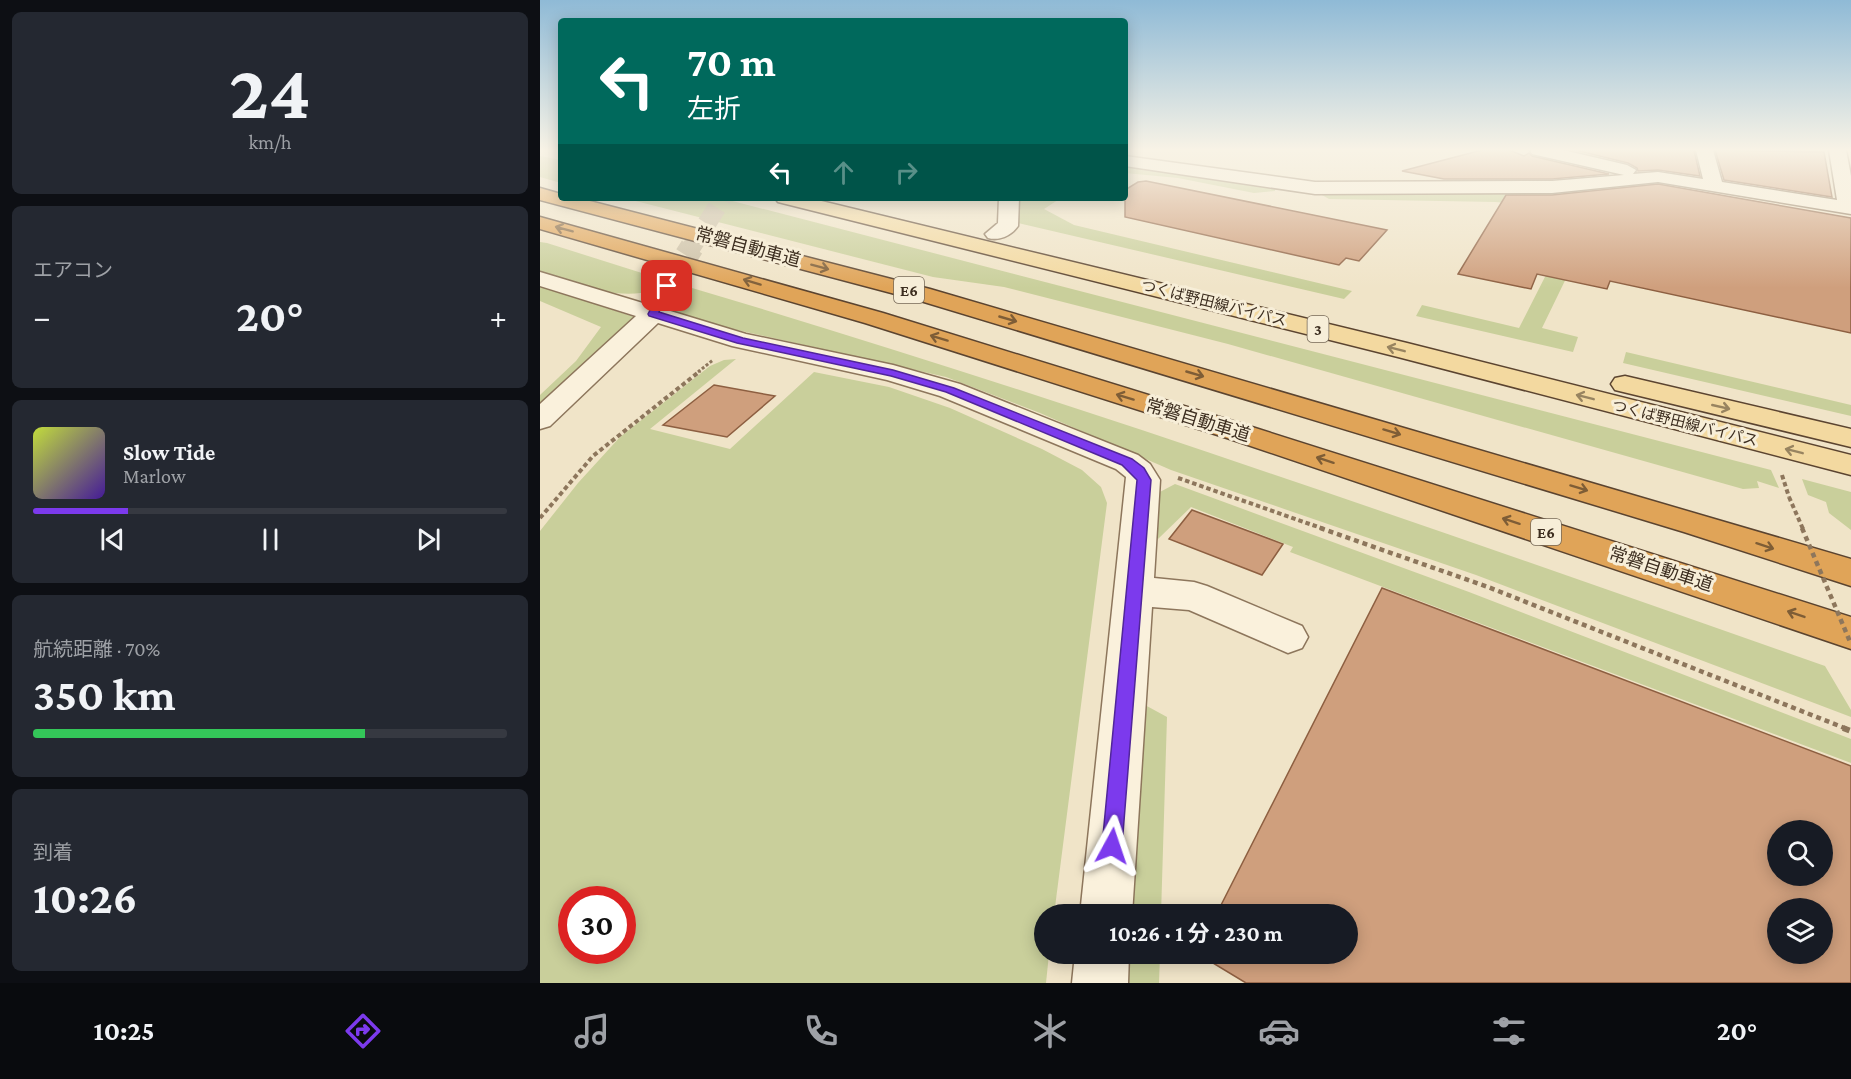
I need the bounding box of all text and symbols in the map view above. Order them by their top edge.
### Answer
text: 70 m [687,38,776,85]
icon: left [588,42,666,120]
text: 24 [229,48,311,135]
text: 左折 [687,94,741,124]
text: km/h [248,131,292,153]
icon: left [764,156,797,189]
icon: ahead [827,156,860,189]
icon: right [890,156,923,189]
one-way arrow [555,223,574,234]
street label: 常磐自動車道 [693,223,803,271]
text: エアコン [33,259,113,281]
pin [641,260,692,311]
one-way arrow [810,261,829,273]
icon: arrive [650,269,683,302]
one-way arrow [743,276,762,287]
road number: E6 [894,277,924,303]
street label: つくば野田線バイパス [1139,277,1289,329]
text: 20° [236,291,304,341]
text: − [33,298,50,335]
text: + [490,298,507,335]
one-way arrow [998,314,1017,325]
road number: 3 [1308,316,1328,342]
one-way arrow [930,332,949,343]
one-way arrow [1387,342,1406,354]
one-way arrow [1185,369,1204,380]
one-way arrow [1116,391,1135,402]
one-way arrow [1576,391,1595,402]
street label: 常磐自動車道 [1143,395,1253,445]
street label: つくば野田線バイパス [1610,397,1760,449]
one-way arrow [1710,402,1730,413]
one-way arrow [1382,427,1401,438]
text: Slow Tide [123,440,215,465]
one-way arrow [1785,445,1804,456]
one-way arrow [1316,454,1335,465]
text: Marlow [123,465,186,487]
one-way arrow [1569,483,1588,494]
one-way arrow [1502,514,1521,525]
road number: E6 [1531,519,1561,545]
icon: previous [96,523,129,556]
icon: pause [254,523,287,556]
icon: next [412,523,445,556]
one-way arrow [1755,541,1774,552]
street label: 常磐自動車道 [1607,543,1715,595]
one-way arrow [1787,608,1806,619]
text: 航続距離 · 70% [33,638,160,660]
text: 350 km [33,670,176,720]
position arrow [1080,814,1144,878]
map controls [1767,820,1833,964]
button: search [1767,820,1833,886]
text: 到着 [33,841,73,863]
text: 10:26 [33,873,137,923]
speed limit sign: 30 [558,886,636,964]
button: layers [1767,898,1833,964]
text: 10:26 · 1 分 · 230 m [1109,921,1283,946]
icon: directions [342,1010,384,1052]
icon: music [571,1010,613,1052]
icon: phone [800,1010,842,1052]
icon: climate [1029,1010,1071,1052]
icon: car [1258,1010,1300,1052]
icon: filters [1488,1010,1530,1052]
text: 10:25 [94,1016,155,1046]
text: 20° [1717,1016,1757,1046]

